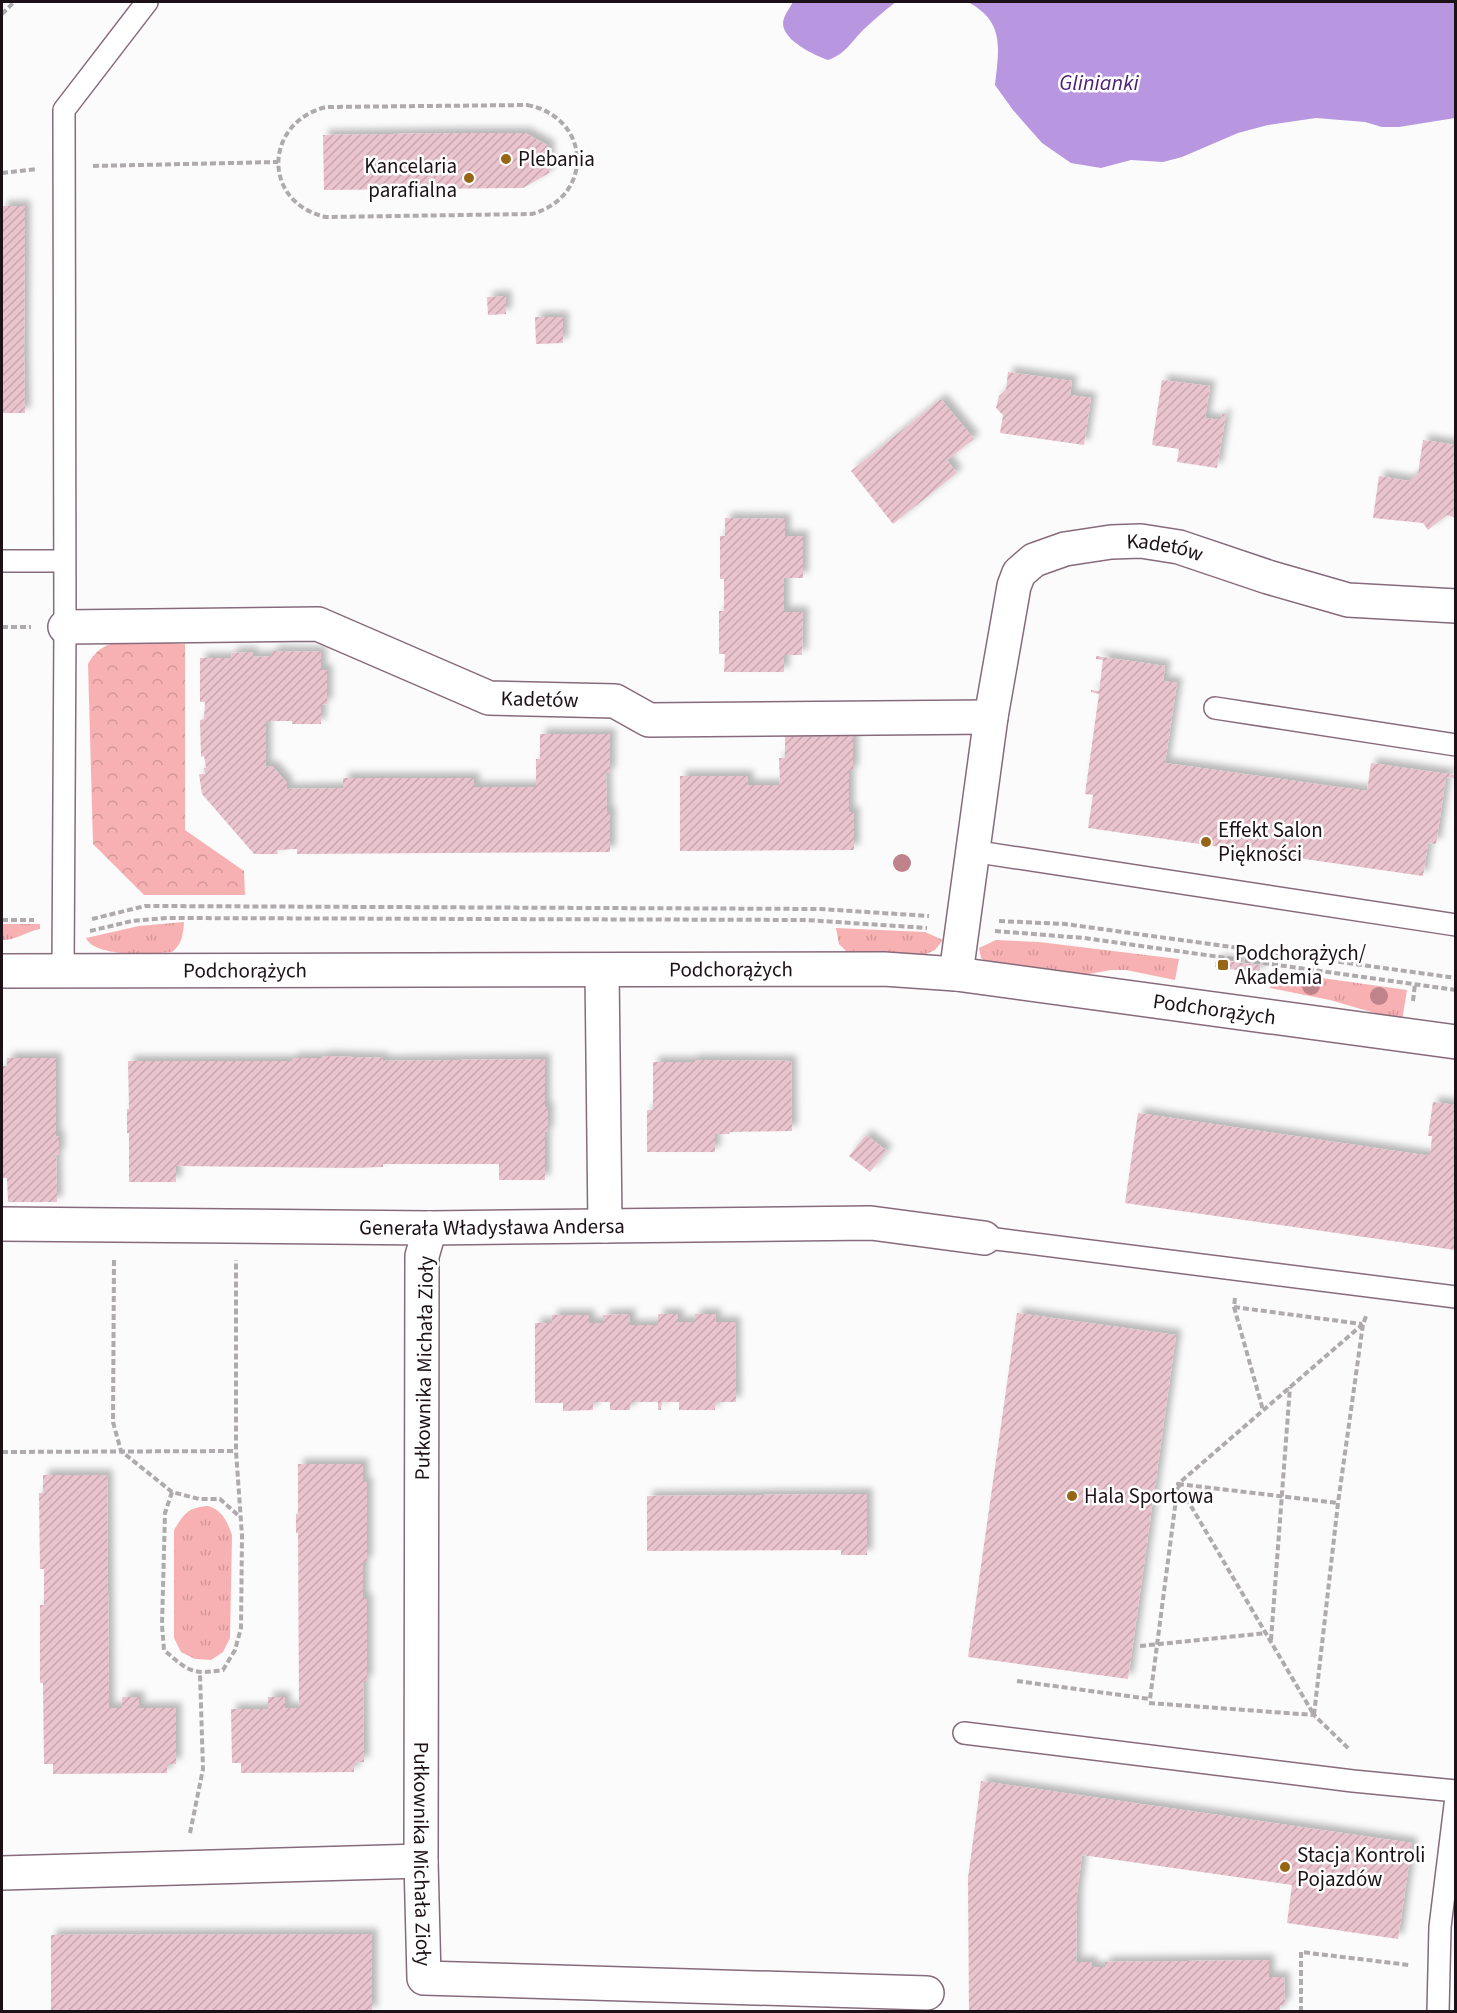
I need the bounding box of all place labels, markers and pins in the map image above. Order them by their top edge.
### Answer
place label: Plebania [518,144,595,174]
place label: Kancelaria parafialna [364,151,457,205]
marker: Plebania [499,152,513,166]
marker: Kancelaria parafialna [462,171,476,185]
place label: Effekt Salon Piękności [1218,815,1323,869]
marker: Effekt Salon Piękności [1199,835,1213,849]
place label: Podchorążych/ Akademia [1235,938,1367,992]
marker: Podchorążych/ Akademia [1216,958,1230,972]
place label: Hala Sportowa [1084,1481,1214,1511]
marker: Hala Sportowa [1065,1489,1079,1503]
place label: Stacja Kontroli Pojazdów [1297,1840,1425,1894]
marker: Stacja Kontroli Pojazdów [1278,1860,1292,1874]

